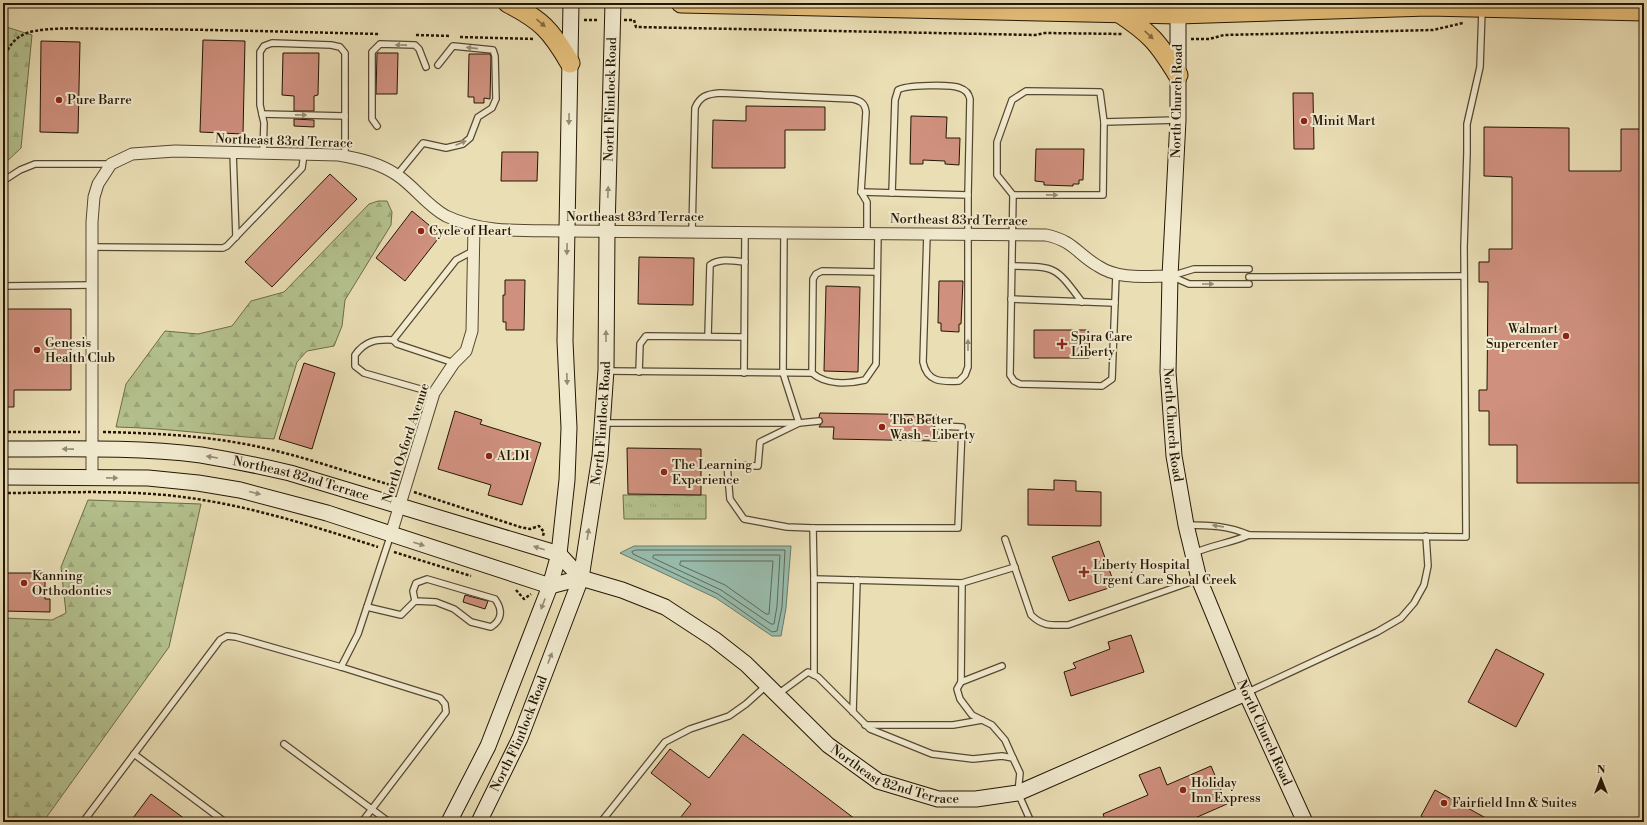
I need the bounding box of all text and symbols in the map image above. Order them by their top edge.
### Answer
one-way arrow [536,18,546,28]
one-way arrow [1144,30,1154,39]
street label: North Flintlock Road [601,36,620,162]
one-way arrow [394,42,407,48]
street label: North Church Road [1168,43,1186,158]
one-way arrow [466,44,478,51]
place label: Pure Barre [67,92,132,108]
marker: Pure Barre [54,95,64,105]
one-way arrow [295,112,308,118]
one-way arrow [566,113,572,126]
place label: Minit Mart [1312,113,1376,129]
marker: Minit Mart [1299,116,1309,126]
street label: Northeast 83rd Terrace [215,131,354,151]
one-way arrow [455,140,467,146]
one-way arrow [604,186,611,198]
one-way arrow [1046,192,1059,198]
street label: Northeast 83rd Terrace [566,209,704,225]
street label: Northeast 83rd Terrace [890,211,1029,229]
place label: Cycle of Heart [429,223,512,239]
marker: Cycle of Heart [416,226,426,236]
one-way arrow [564,243,570,256]
one-way arrow [1202,281,1215,287]
place label: Walmart Supercenter [1486,321,1558,352]
one-way arrow [603,329,609,342]
place label: Spira Care Liberty [1071,329,1133,360]
marker: Walmart Supercenter [1561,331,1571,341]
place label: Genesis Health Club [45,335,115,366]
one-way arrow [965,338,971,351]
marker: Spira Care Liberty [1056,338,1068,350]
marker: Genesis Health Club [32,345,42,355]
street label: North Flintlock Road [588,360,614,486]
street label: North Church Road [1160,367,1186,483]
one-way arrow [564,373,570,386]
street label: North Oxford Avenue [379,381,433,505]
place label: The Better Wash - Liberty [889,412,976,443]
marker: The Better Wash - Liberty [877,422,887,432]
one-way arrow [61,446,74,452]
place label: ALDI [496,448,530,464]
marker: ALDI [484,451,494,461]
street label: Northeast 82nd Terrace [231,453,371,505]
one-way arrow [206,454,218,460]
place label: The Learning Experience [672,457,752,488]
marker: The Learning Experience [659,467,669,477]
one-way arrow [106,475,119,481]
one-way arrow [249,491,261,497]
one-way arrow [1212,523,1224,529]
one-way arrow [585,528,591,540]
one-way arrow [414,541,426,547]
one-way arrow [533,545,545,551]
place label: Liberty Hospital Urgent Care Shoal Creek [1093,557,1237,588]
marker: Liberty Hospital Urgent Care Shoal Creek [1078,566,1090,578]
place label: Kanning Orthodontics [32,568,112,599]
marker: Kanning Orthodontics [19,578,29,588]
one-way arrow [539,599,545,611]
one-way arrow [548,652,554,664]
street label: North Flintlock Road [487,673,551,794]
street label: North Church Road [1233,677,1296,789]
street label: Northeast 82nd Terrace [827,741,960,807]
north arrow [1581,759,1621,799]
text: N [1597,763,1606,777]
place label: Holiday Inn Express [1191,775,1261,806]
marker: Holiday Inn Express [1178,785,1188,795]
place label: Fairfield Inn & Suites [1452,795,1577,811]
marker: Fairfield Inn & Suites [1439,798,1449,808]

